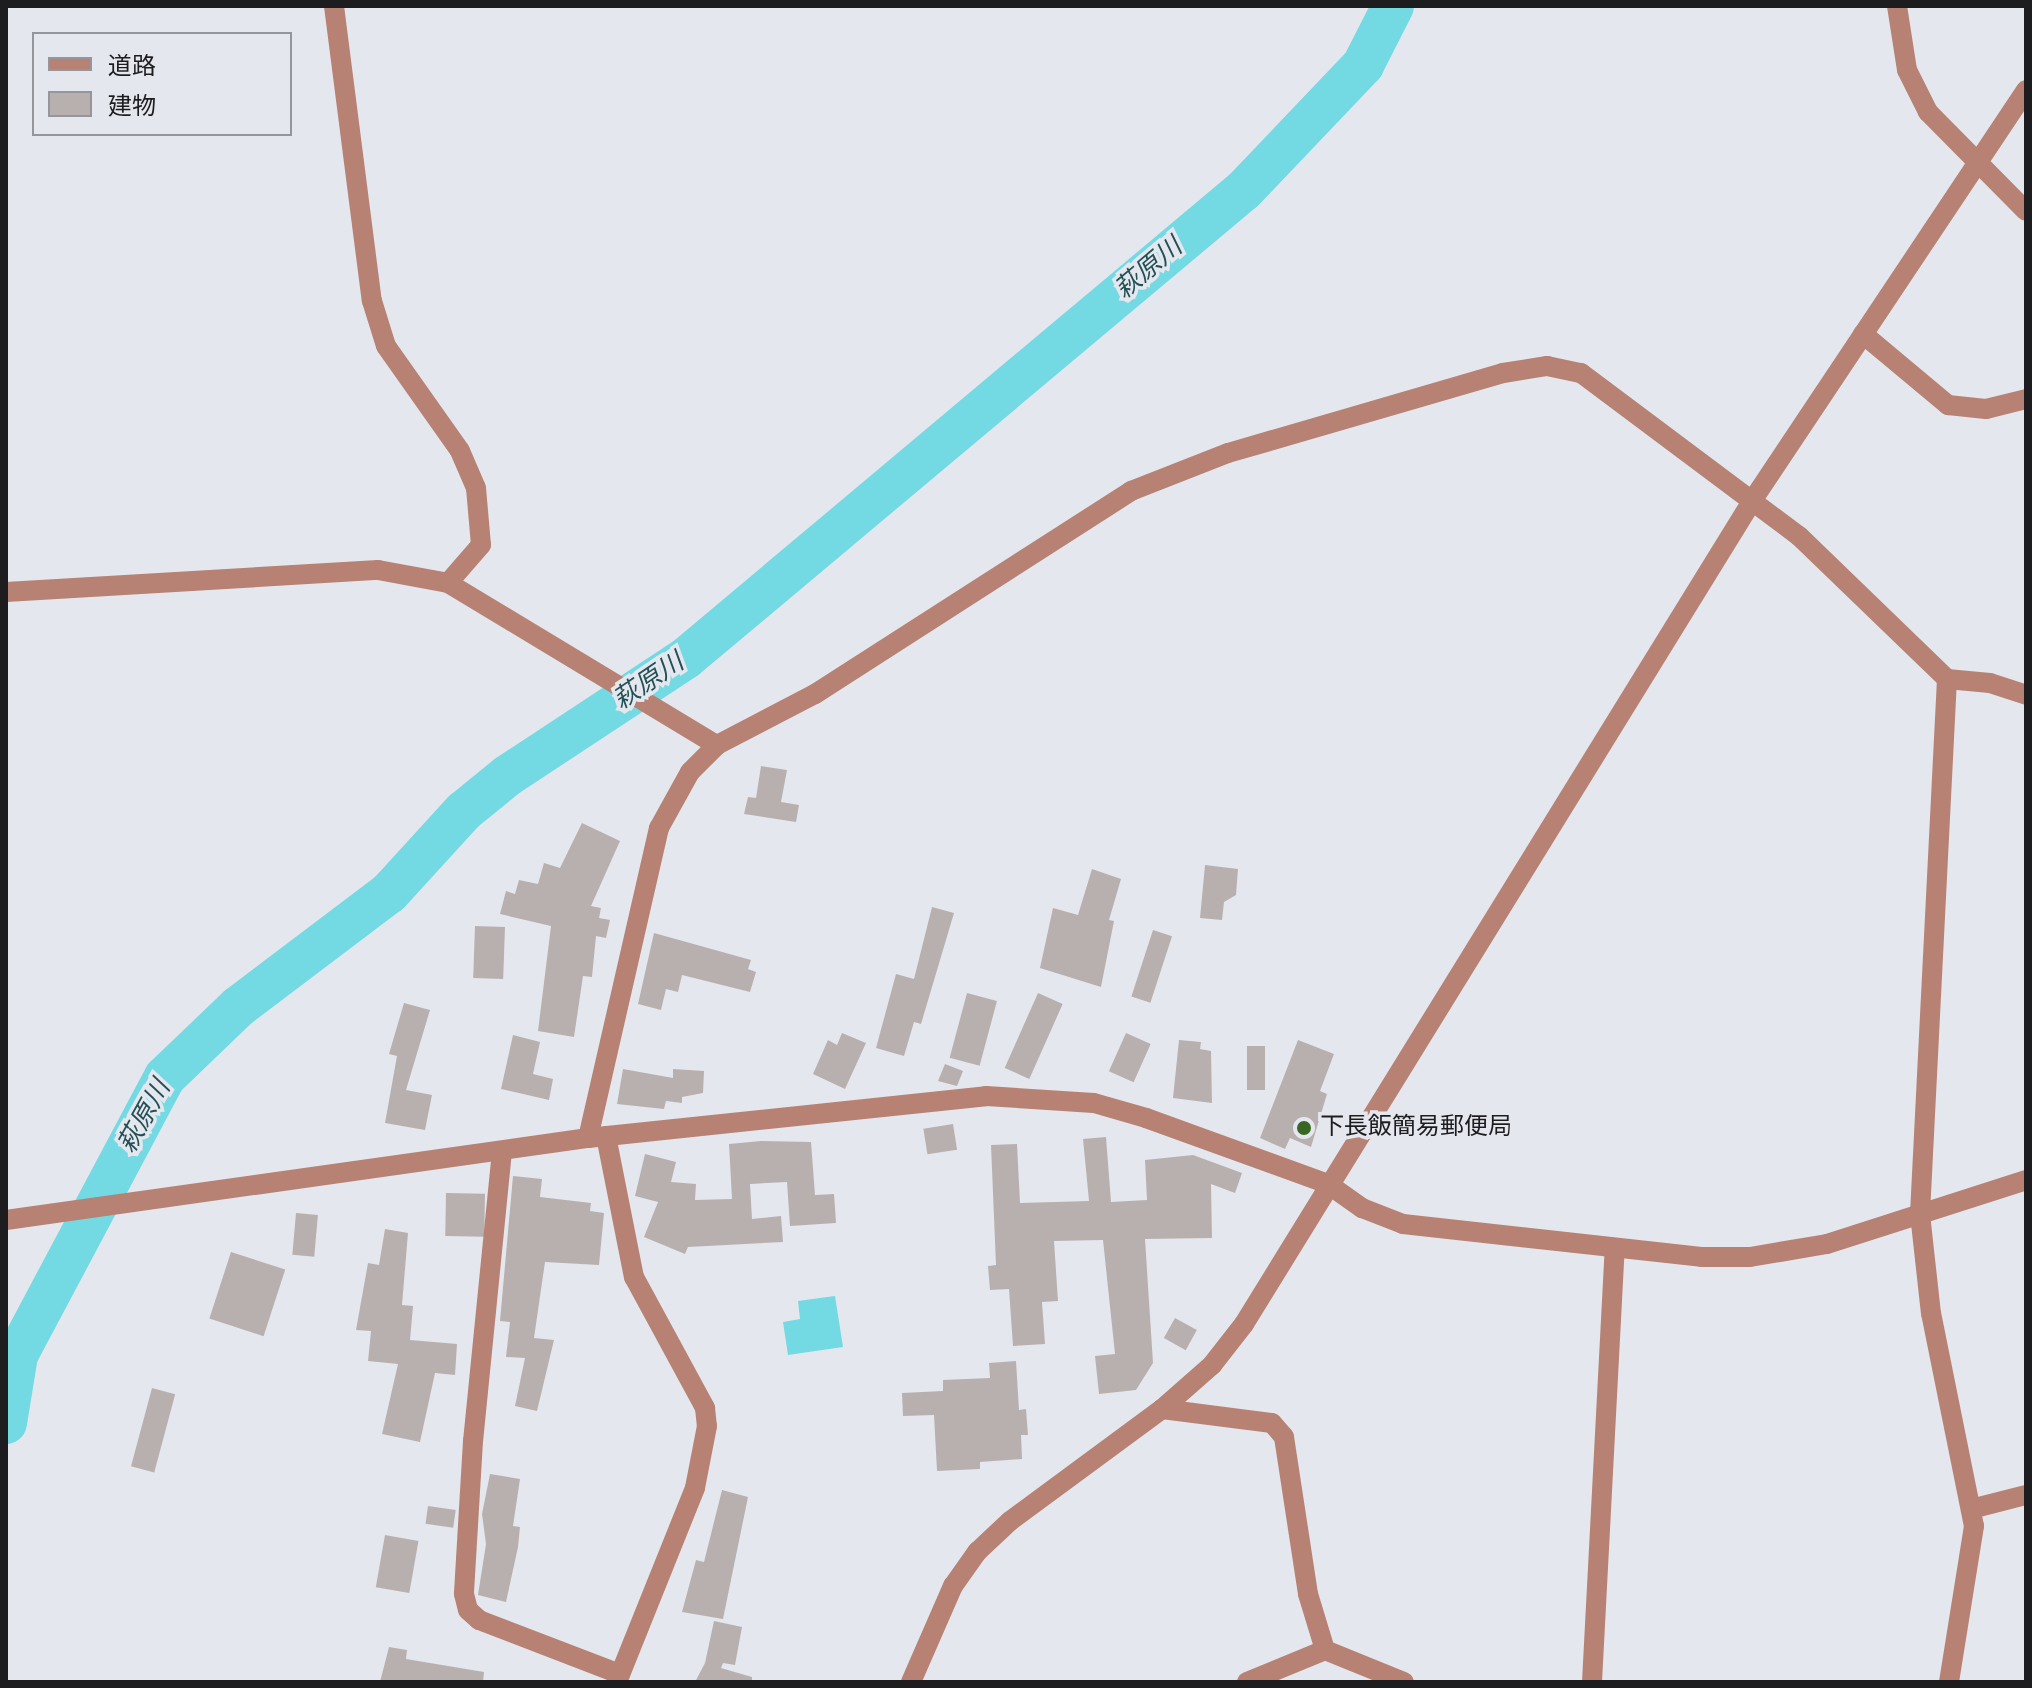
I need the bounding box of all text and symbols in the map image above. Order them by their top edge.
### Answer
legend [32,32,292,136]
text: 道路 [108,55,156,79]
text: 建物 [108,95,156,119]
water label: 萩原川 [1109,232,1189,306]
water label: 萩原川 [608,647,690,717]
water label: 萩原川 [112,1075,178,1159]
place label: 下長飯簡易郵便局 [1320,1114,1512,1142]
marker: 下長飯簡易郵便局 [1295,1119,1313,1137]

